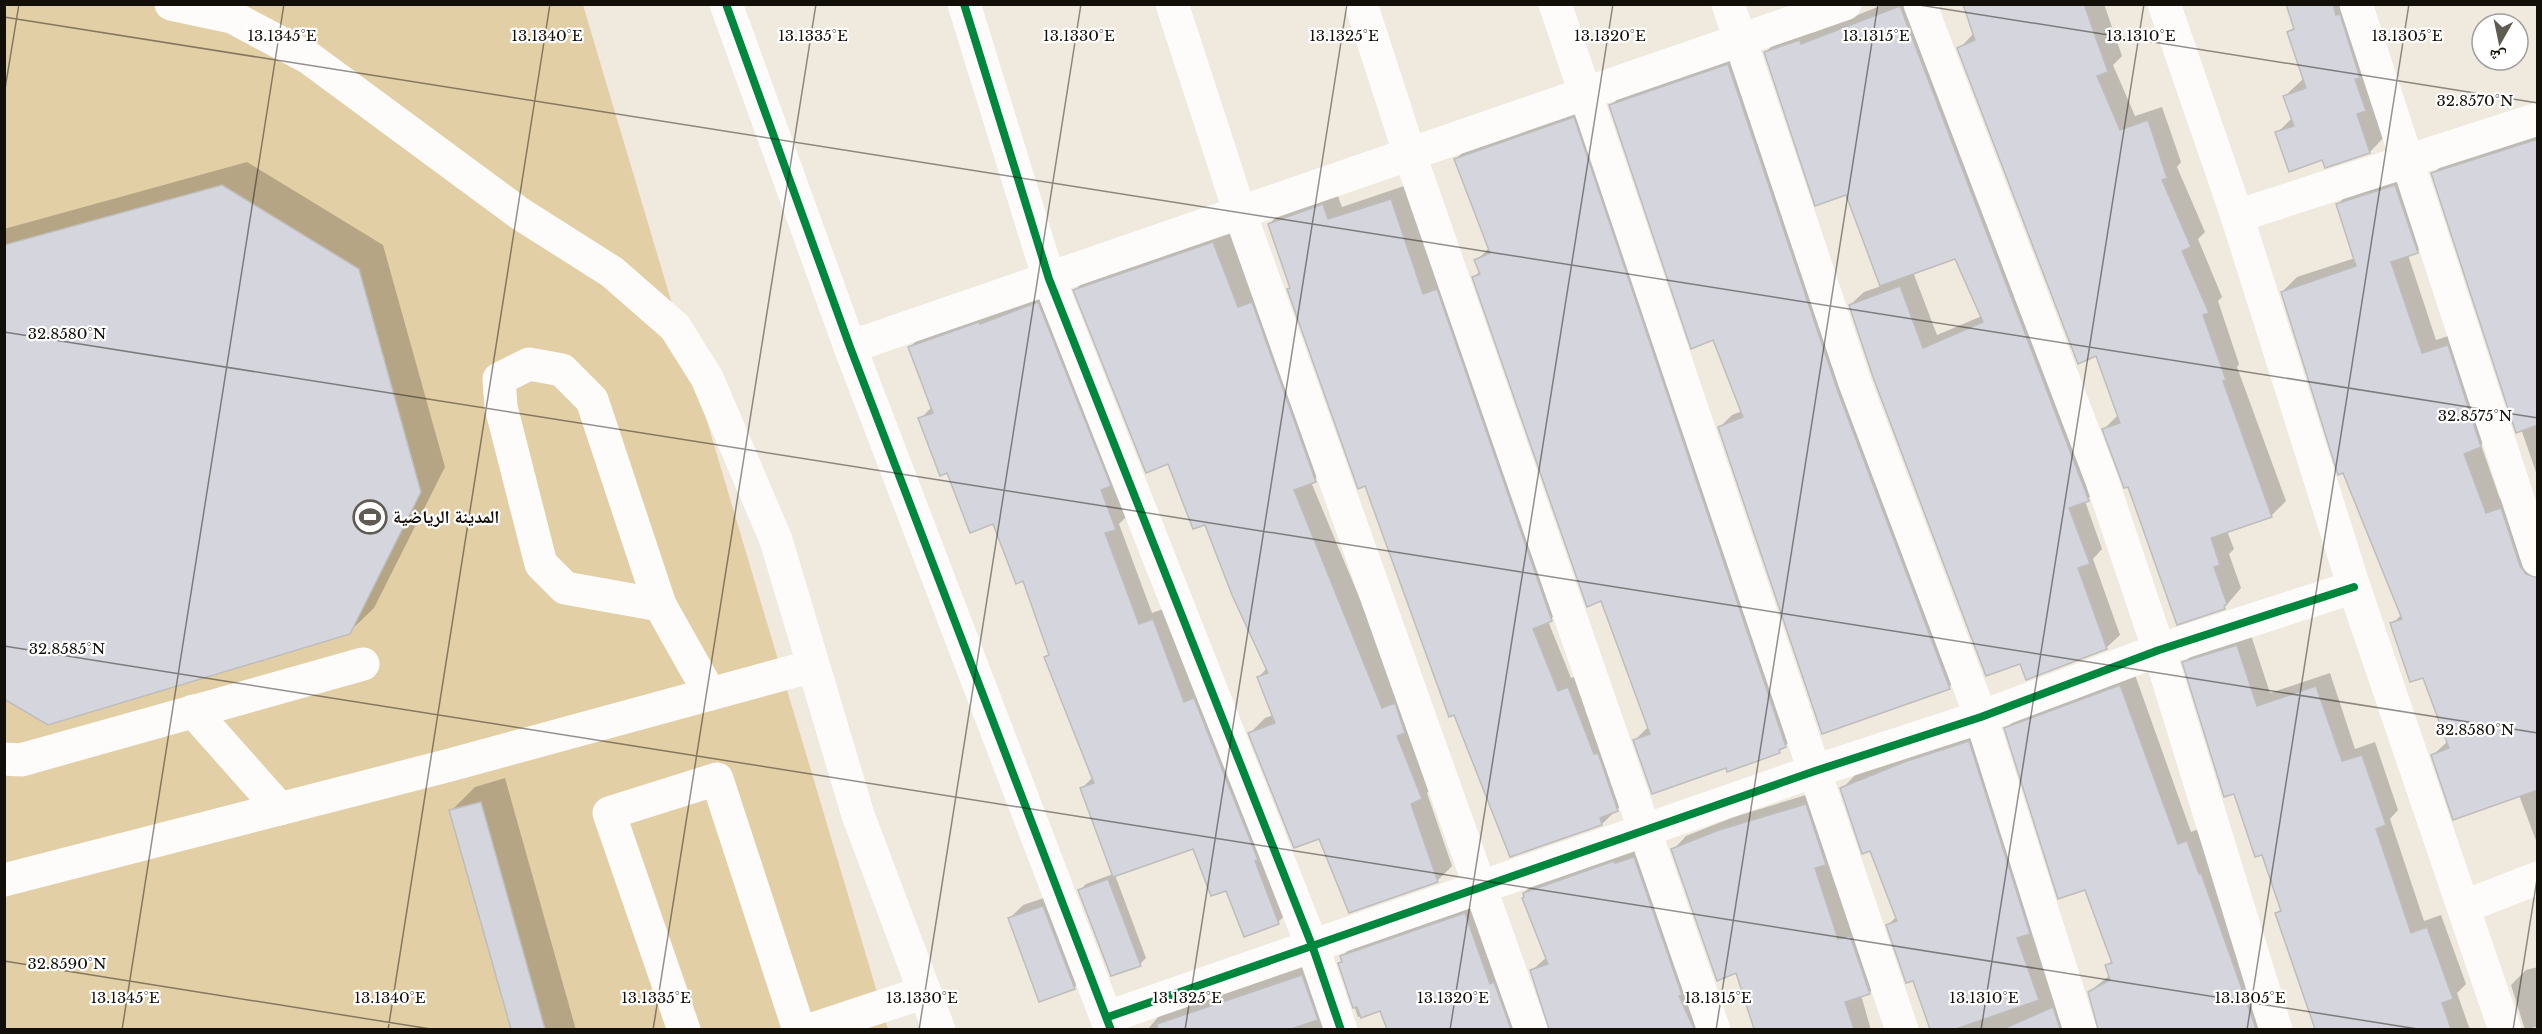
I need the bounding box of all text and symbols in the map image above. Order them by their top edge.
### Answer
north arrow [2470,12,2530,72]
text: 13.1345°E [247,26,317,45]
text: 13.1340°E [511,26,583,45]
text: 13.1335°E [778,26,848,45]
text: 13.1330°E [1043,26,1115,45]
text: 13.1325°E [1309,26,1379,45]
text: 13.1320°E [1574,26,1646,45]
text: 13.1315°E [1842,26,1910,45]
text: 13.1310°E [2106,26,2176,45]
text: 13.1305°E [2371,26,2443,45]
text: ش [2488,46,2508,68]
text: 32.8570°N [2436,91,2514,110]
text: 32.8580°N [28,324,106,343]
text: 32.8575°N [2438,406,2512,425]
sports icon: المدينة الرياضية [352,499,388,535]
place label: المدينة الرياضية [393,506,499,528]
text: 32.8585°N [29,639,105,658]
text: 32.8580°N [2436,720,2514,739]
text: 32.8590°N [27,954,107,973]
text: 13.1345°E [90,988,160,1007]
text: 13.1340°E [354,988,426,1007]
text: 13.1335°E [621,988,691,1007]
text: 13.1330°E [886,988,958,1007]
text: 13.1325°E [1152,988,1222,1007]
text: 13.1320°E [1417,988,1489,1007]
text: 13.1315°E [1684,988,1752,1007]
text: 13.1310°E [1949,988,2019,1007]
text: 13.1305°E [2214,988,2286,1007]

